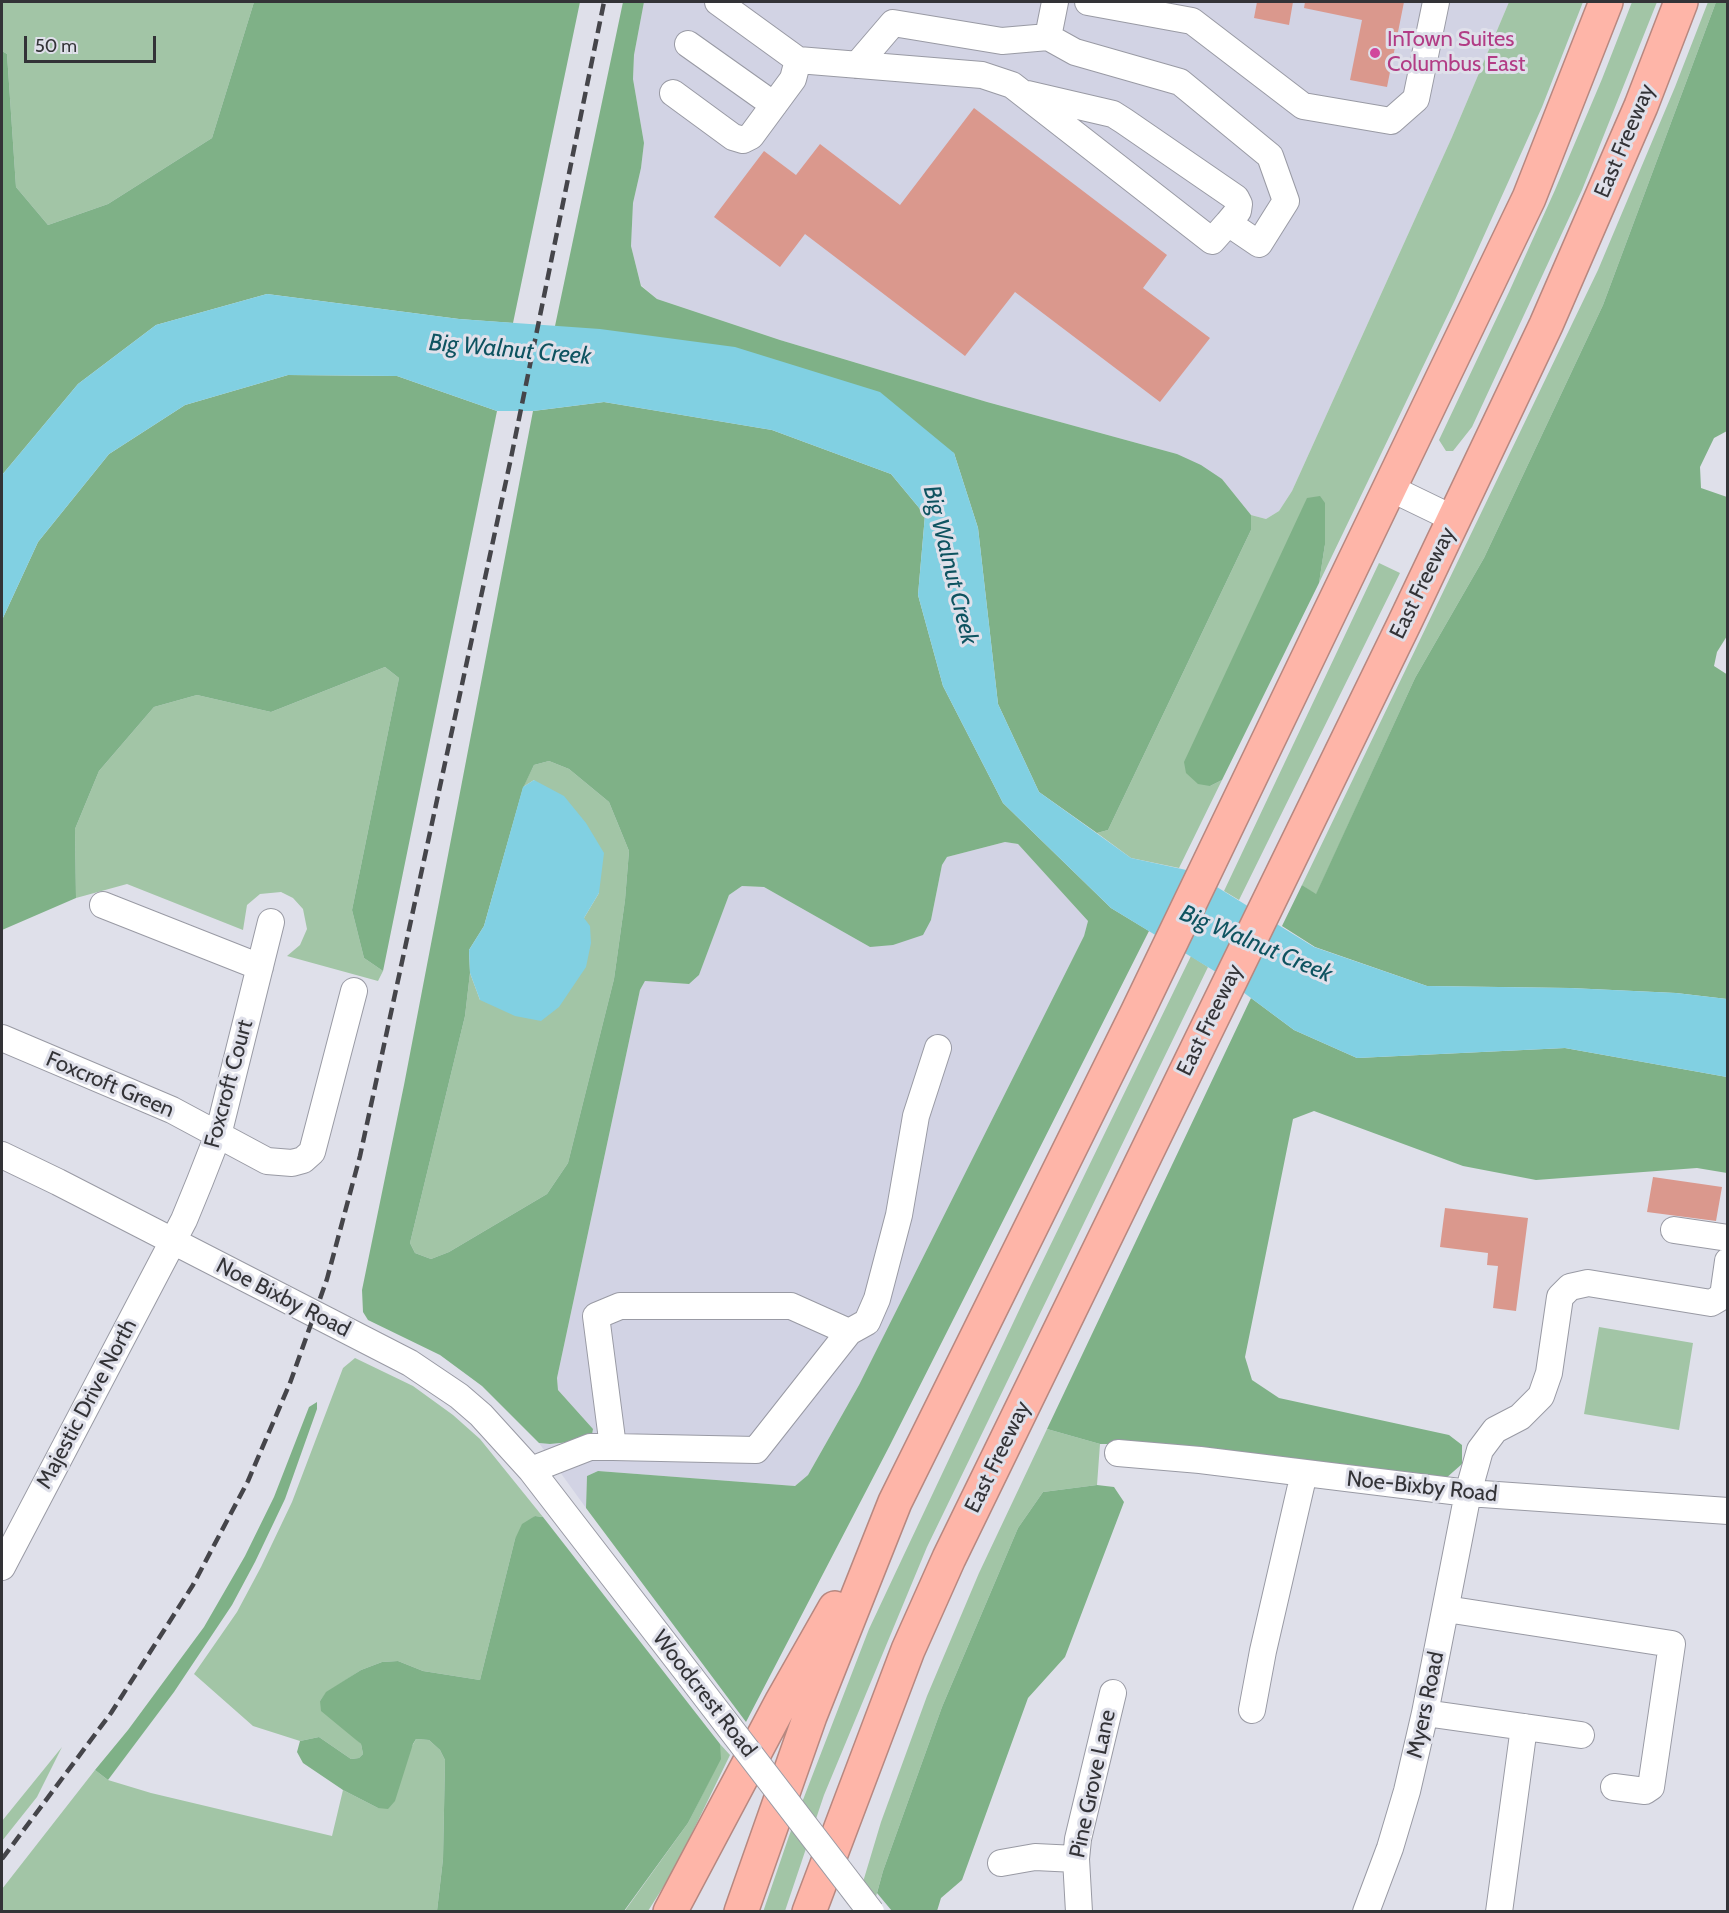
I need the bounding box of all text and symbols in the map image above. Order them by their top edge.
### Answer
scale bar [27,24,159,62]
place label: InTown Suites Columbus East [1387,27,1525,78]
text: 50 m [35,35,77,57]
marker: InTown Suites Columbus East [1368,46,1382,60]
street label: East Freeway [1589,80,1661,202]
water label: Big Walnut Creek [428,329,592,371]
water label: Big Walnut Creek [916,483,984,647]
street label: East Freeway [1385,523,1461,643]
water label: Big Walnut Creek [1175,899,1337,989]
street label: East Freeway [1172,960,1248,1080]
street label: Foxcroft Court [199,1017,259,1151]
street label: Foxcroft Green [42,1046,178,1124]
street label: Noe Bixby Road [211,1253,355,1343]
street label: Majestic Drive North [31,1315,143,1493]
street label: East Freeway [960,1397,1036,1517]
street label: Noe-Bixby Road [1345,1466,1499,1508]
street label: Woodcrest Road [646,1625,762,1763]
street label: Myers Road [1402,1649,1450,1761]
street label: Pine Grove Lane [1064,1707,1122,1861]

